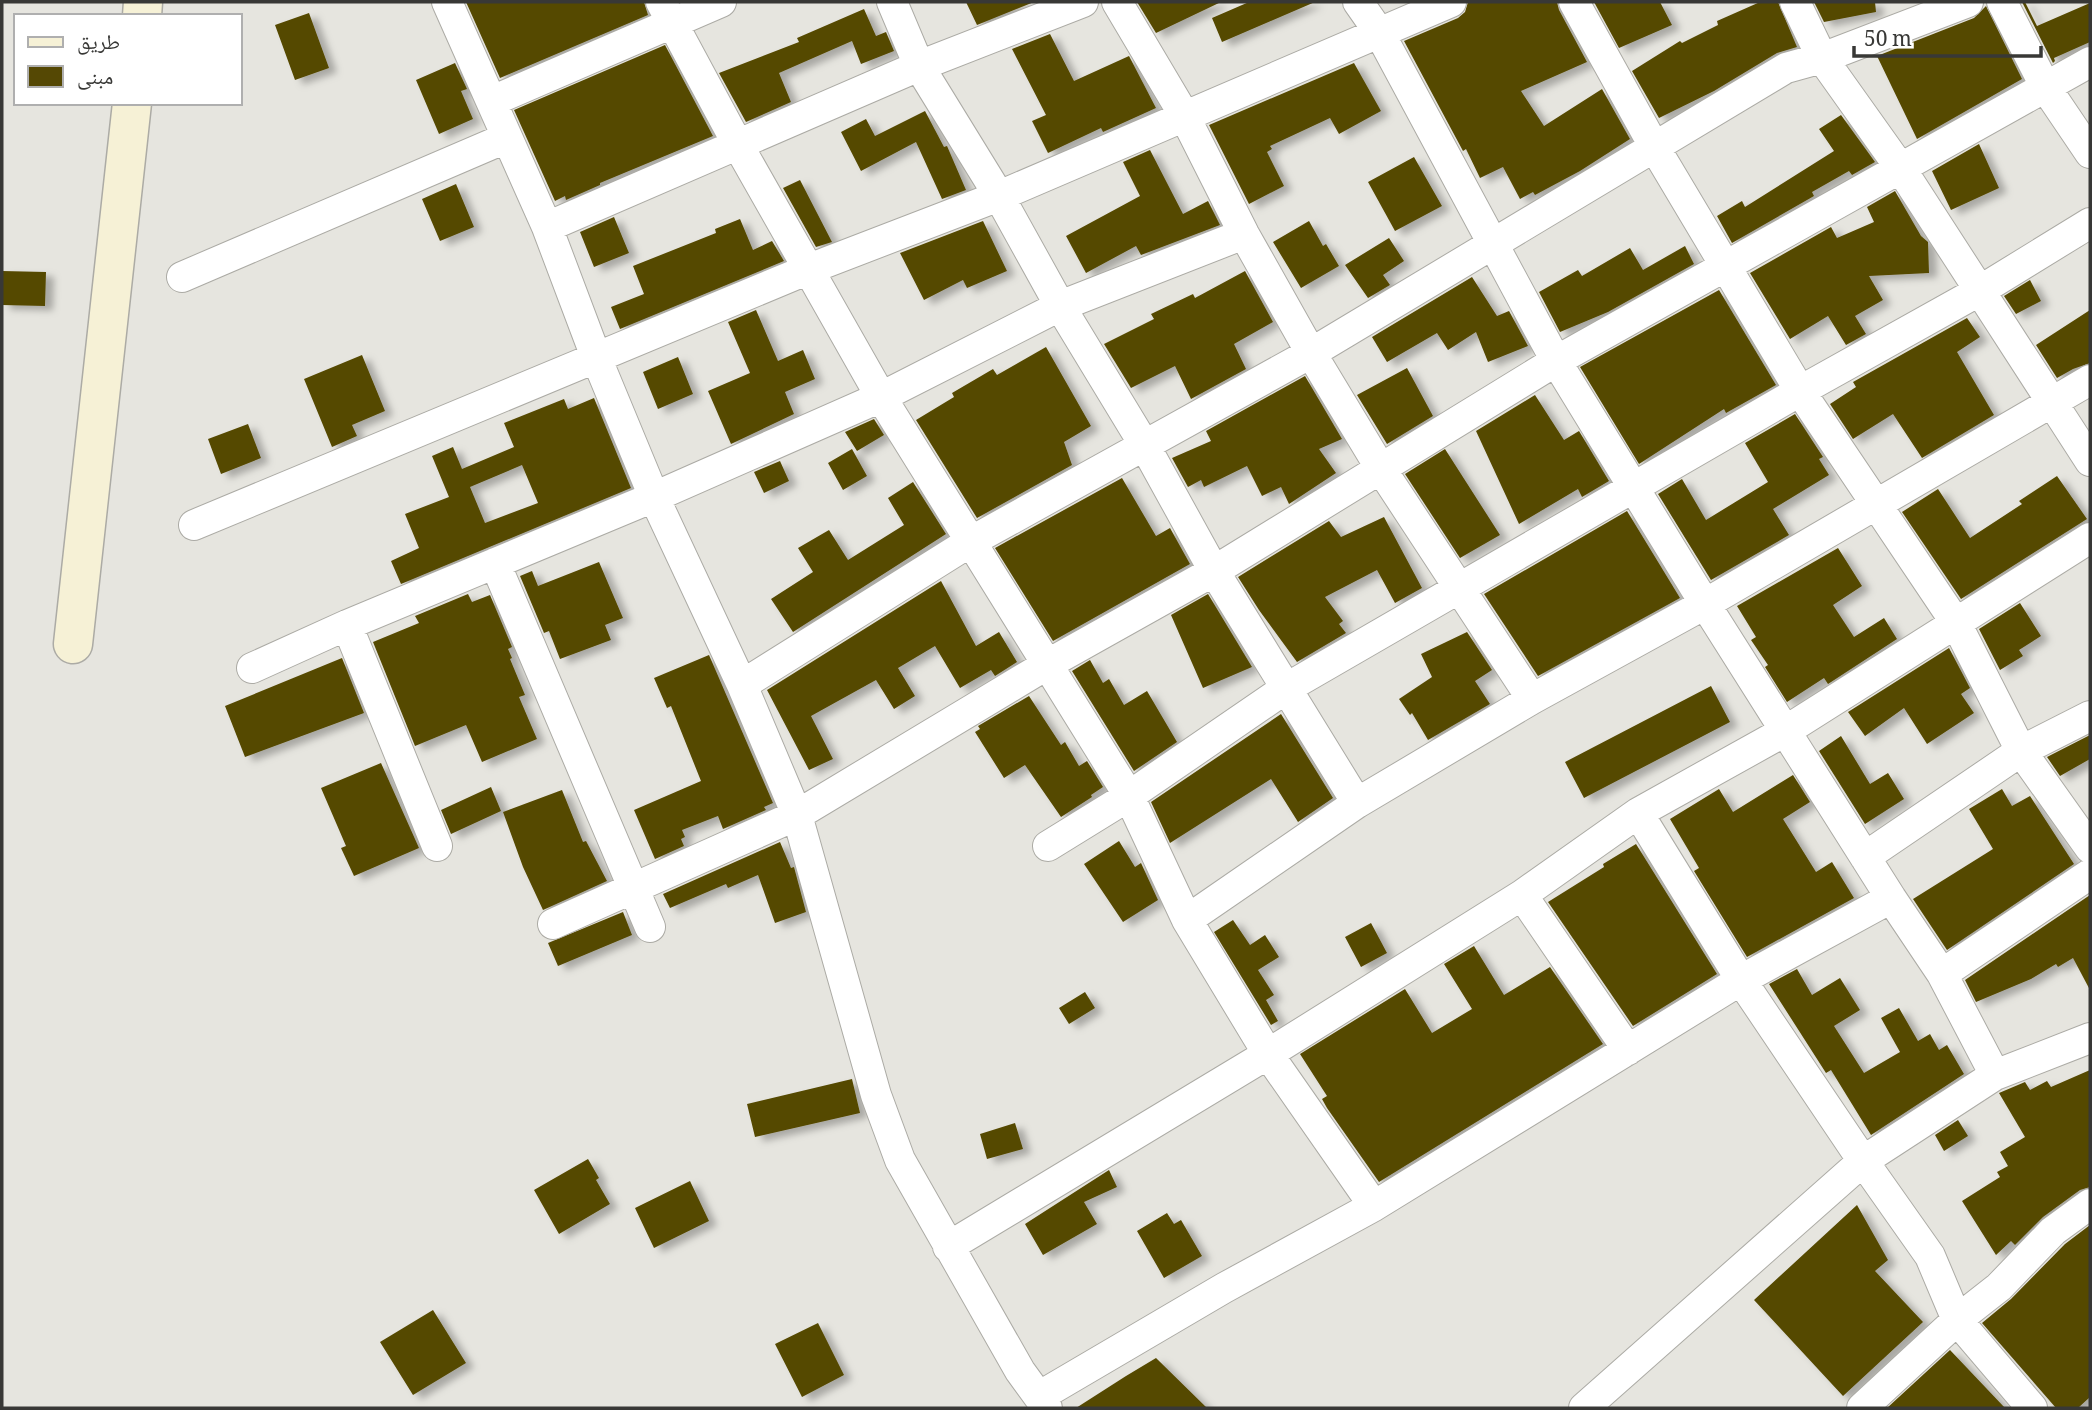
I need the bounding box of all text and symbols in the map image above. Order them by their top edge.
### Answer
legend [14,14,242,105]
scale bar [1854,14,2041,58]
text: 50 m [1864,24,1912,59]
text: طريق [77,27,120,62]
text: مبنى [77,62,113,97]

